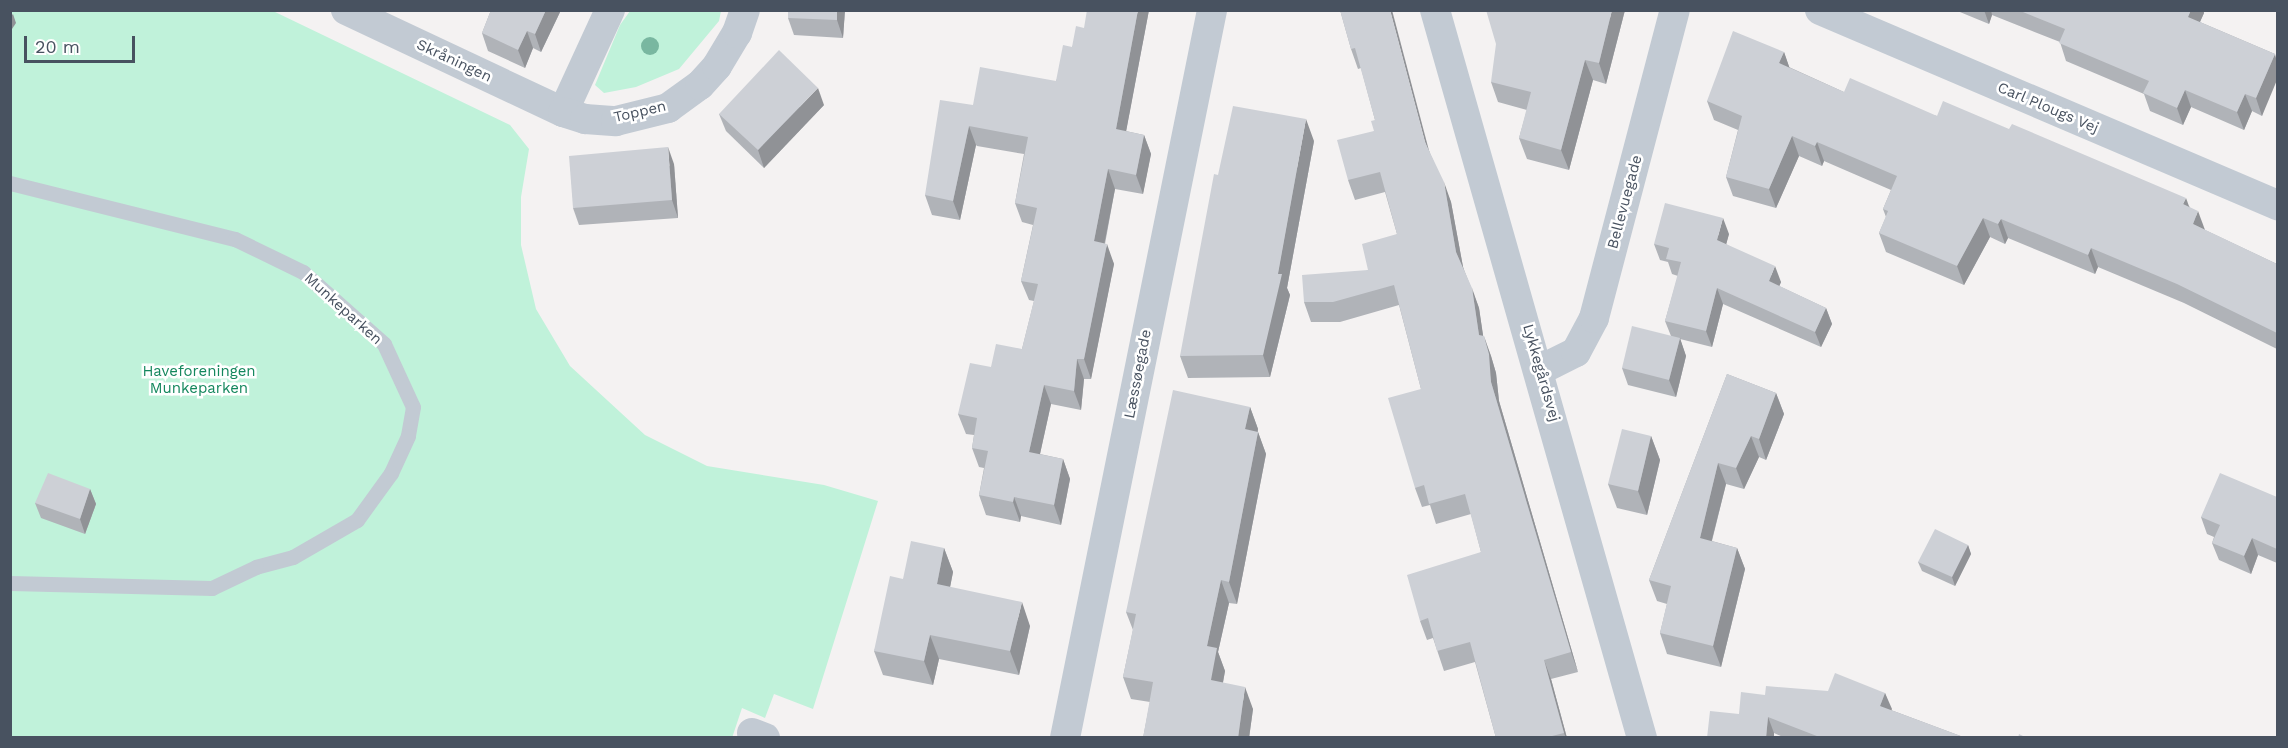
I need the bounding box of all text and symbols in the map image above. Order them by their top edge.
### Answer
scale bar [27,24,138,62]
text: 20 m [35,36,80,57]
street label: Skråningen [413,36,495,86]
street label: Carl Plougs Vej [1994,78,2102,138]
street label: Toppen [612,97,668,127]
street label: Bellevuegade [1604,153,1646,251]
street label: Munkeparken [300,269,386,349]
street label: Lykkegårdsvej [1518,322,1564,424]
street label: Læssøegade [1121,328,1155,420]
park label: Haveforeningen Munkeparken [142,362,256,397]

